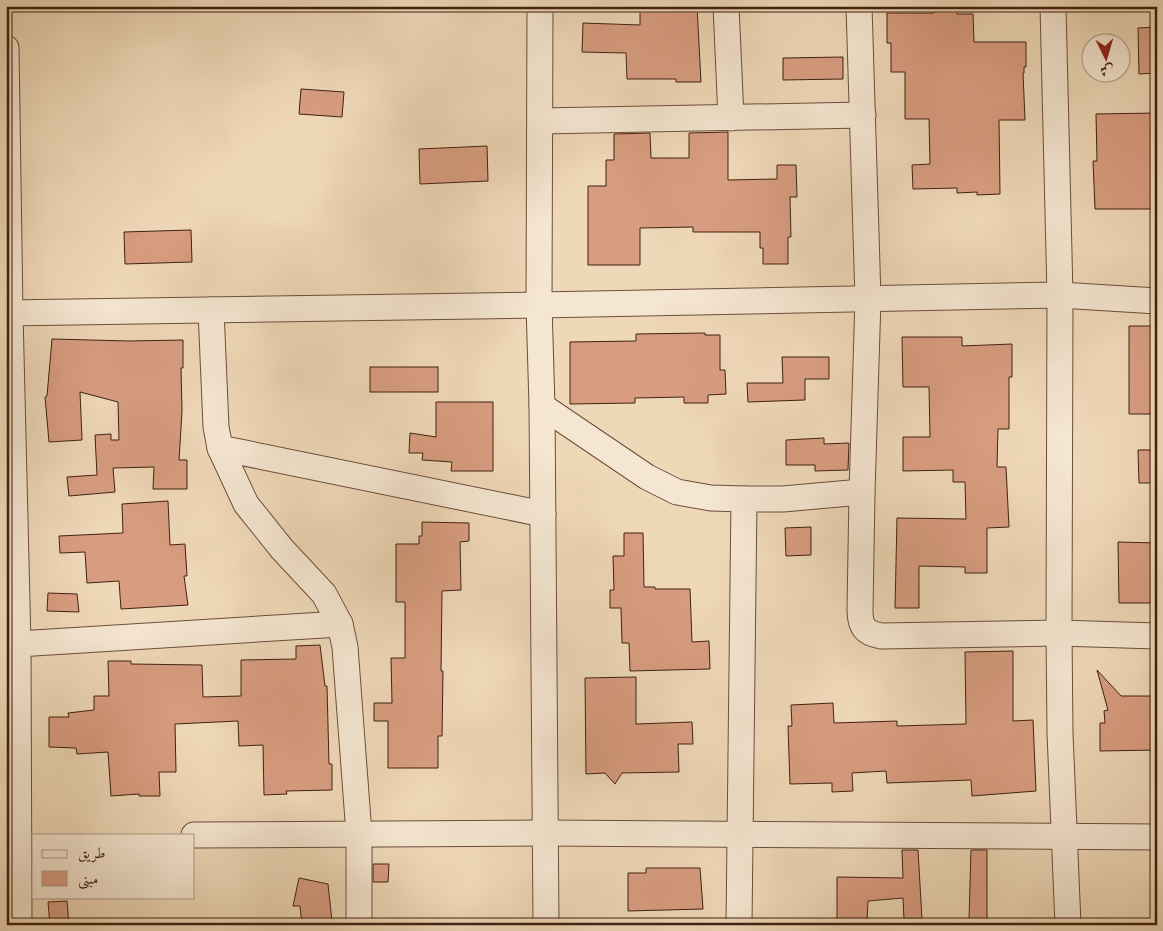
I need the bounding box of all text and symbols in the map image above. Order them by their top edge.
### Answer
north arrow [1080,32,1130,82]
text: ش [1099,61,1115,80]
legend [32,834,195,898]
text: طريق [78,844,105,863]
text: مبنى [78,870,98,890]

